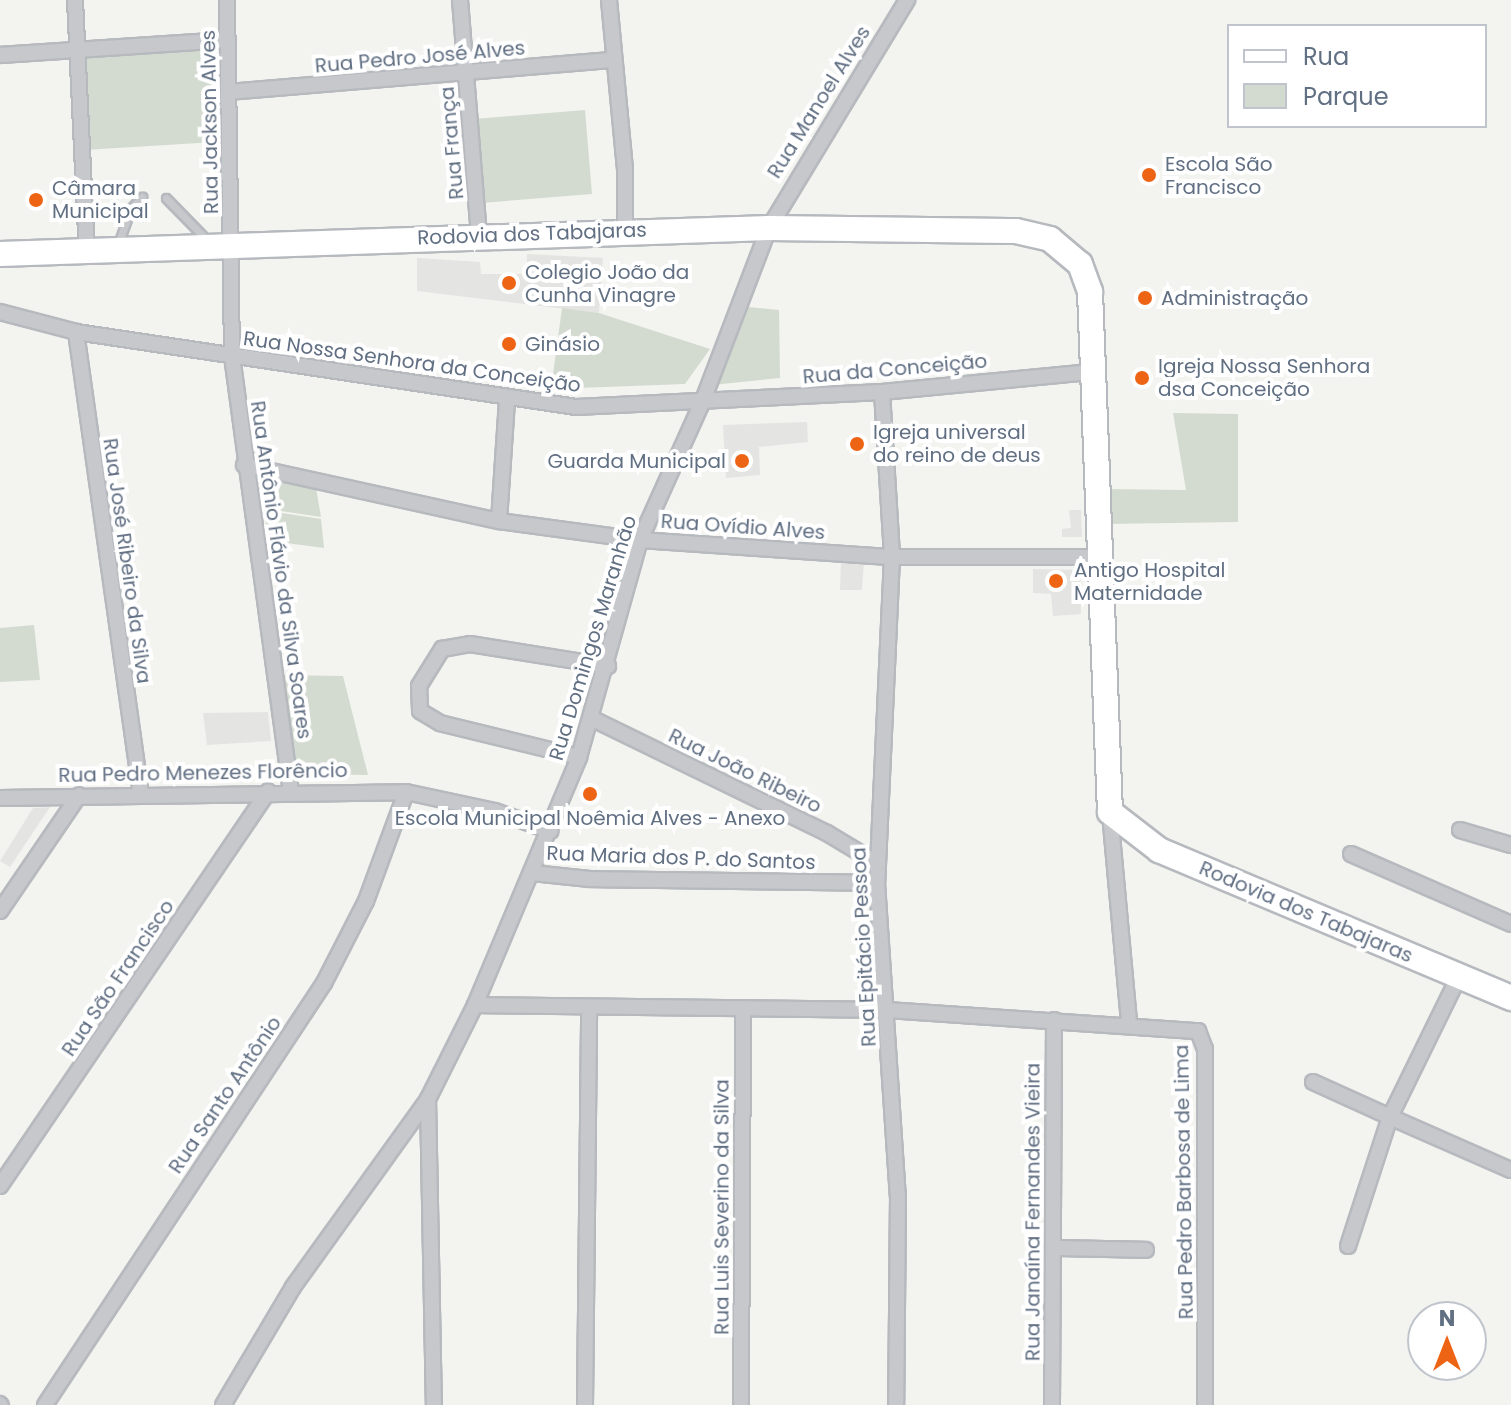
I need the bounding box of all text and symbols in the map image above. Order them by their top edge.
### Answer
street label: Rua Manoel Alves [762,21,876,183]
legend [1227,24,1487,128]
street label: Rua Jackson Alves [196,30,224,214]
street label: Rua Pedro José Alves [314,36,526,78]
text: Rua [1303,40,1349,73]
text: Parque [1303,80,1389,113]
street label: Rua França [435,85,469,201]
place label: Escola São Francisco [1165,152,1272,199]
marker: Escola São Francisco [1140,166,1158,184]
place label: Câmara Municipal [52,176,149,223]
marker: Câmara Municipal [27,191,45,209]
street label: Rodovia dos Tabajaras [417,218,647,250]
place label: Colegio João da Cunha Vinagre [525,260,689,307]
marker: Colegio João da Cunha Vinagre [500,274,518,292]
place label: Administração [1161,286,1308,310]
marker: Administração [1136,289,1154,307]
street label: Rua Nossa Senhora da Conceição [242,326,582,398]
place label: Ginásio [525,332,600,356]
marker: Ginásio [500,335,518,353]
street label: Rua da Conceição [802,349,988,389]
place label: Igreja Nossa Senhora dsa Conceição [1158,354,1370,401]
marker: Igreja Nossa Senhora dsa Conceição [1133,369,1151,387]
street label: Rua Antônio Flávio da Silva Soares [245,399,317,741]
place label: Igreja universal do reino de deus [873,420,1041,467]
marker: Igreja universal do reino de deus [848,435,866,453]
street label: Rua José Ribeiro da Silva [98,437,156,685]
place label: Guarda Municipal [548,449,726,473]
marker: Guarda Municipal [733,452,751,470]
street label: Rua Ovídio Alves [660,509,826,545]
street label: Rua Domingos Maranhão [544,513,642,763]
place label: Antigo Hospital Maternidade [1074,558,1225,605]
marker: Antigo Hospital Maternidade [1045,570,1067,592]
street label: Rua João Ribeiro [665,724,825,818]
street label: Rua Pedro Menezes Florêncio [58,758,348,788]
marker: Escola Municipal Noêmia Alves - Anexo [581,785,599,803]
place label: Escola Municipal Noêmia Alves - Anexo [395,806,785,830]
street label: Rua Maria dos P. do Santos [546,841,816,875]
street label: Rua Epitácio Pessoa [847,847,881,1047]
street label: Rodovia dos Tabajaras [1196,856,1416,968]
street label: Rua São Francisco [57,895,179,1061]
street label: Rua Santo Antônio [164,1012,286,1178]
street label: Rua Pedro Barbosa de Lima [1170,1044,1198,1320]
street label: Rua Janaína Fernandes Vieira [1021,1063,1045,1361]
street label: Rua Luis Severino da Silva [710,1079,734,1335]
north arrow [1407,1301,1487,1381]
text: N [1439,1303,1455,1334]

